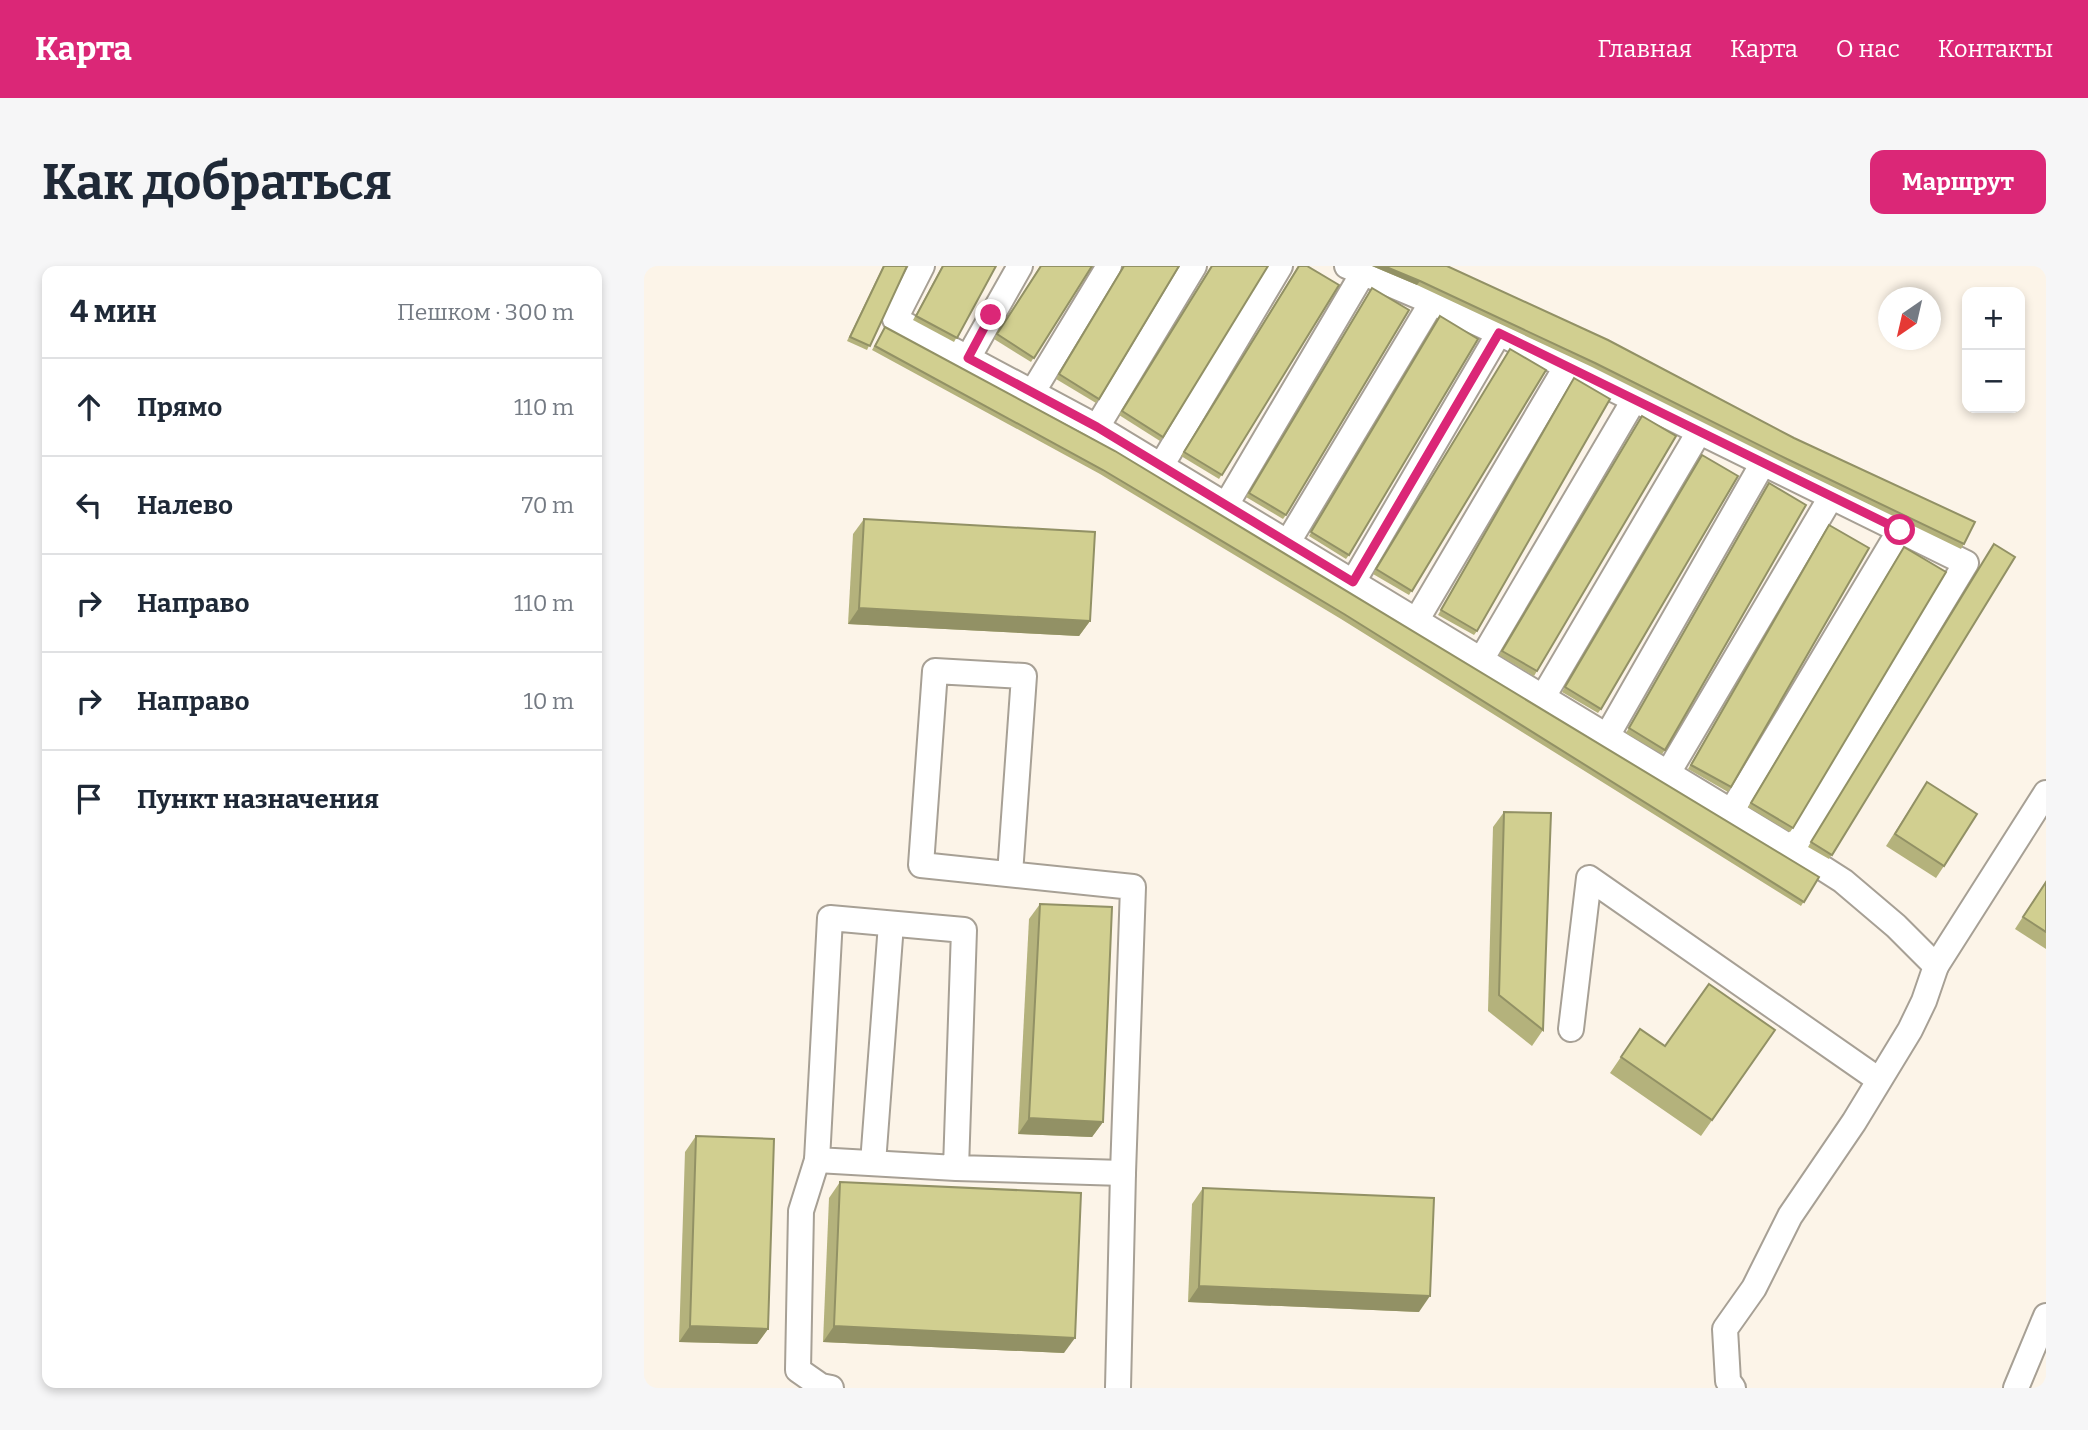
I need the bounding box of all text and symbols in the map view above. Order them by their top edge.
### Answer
text: Карта [35,29,132,69]
text: Главная [1597,35,1692,63]
text: Карта [1730,35,1798,63]
text: О нас [1836,35,1900,63]
text: Контакты [1938,35,2053,63]
button: Маршрут [1870,150,2046,214]
text: Как добраться [42,153,392,212]
north arrow [1878,287,1941,350]
map controls [1962,287,2025,413]
button: + [1962,287,2025,350]
text: 4 мин [70,294,157,330]
text: Пешком · 300 m [397,298,574,326]
route end [975,299,1006,330]
button: − [1962,350,2025,413]
icon: ahead [70,388,108,426]
text: Прямо [137,392,222,423]
text: 110 m [514,393,574,421]
icon: left [70,486,108,524]
text: Налево [137,490,233,521]
text: 70 m [522,491,574,519]
route start [1884,514,1915,545]
icon: right [70,584,108,622]
text: Направо [137,588,250,619]
text: 110 m [514,589,574,617]
icon: right [70,682,108,720]
text: Направо [137,686,250,717]
text: 10 m [523,687,574,715]
icon: arrive [70,780,108,818]
text: Пункт назначения [137,784,379,815]

